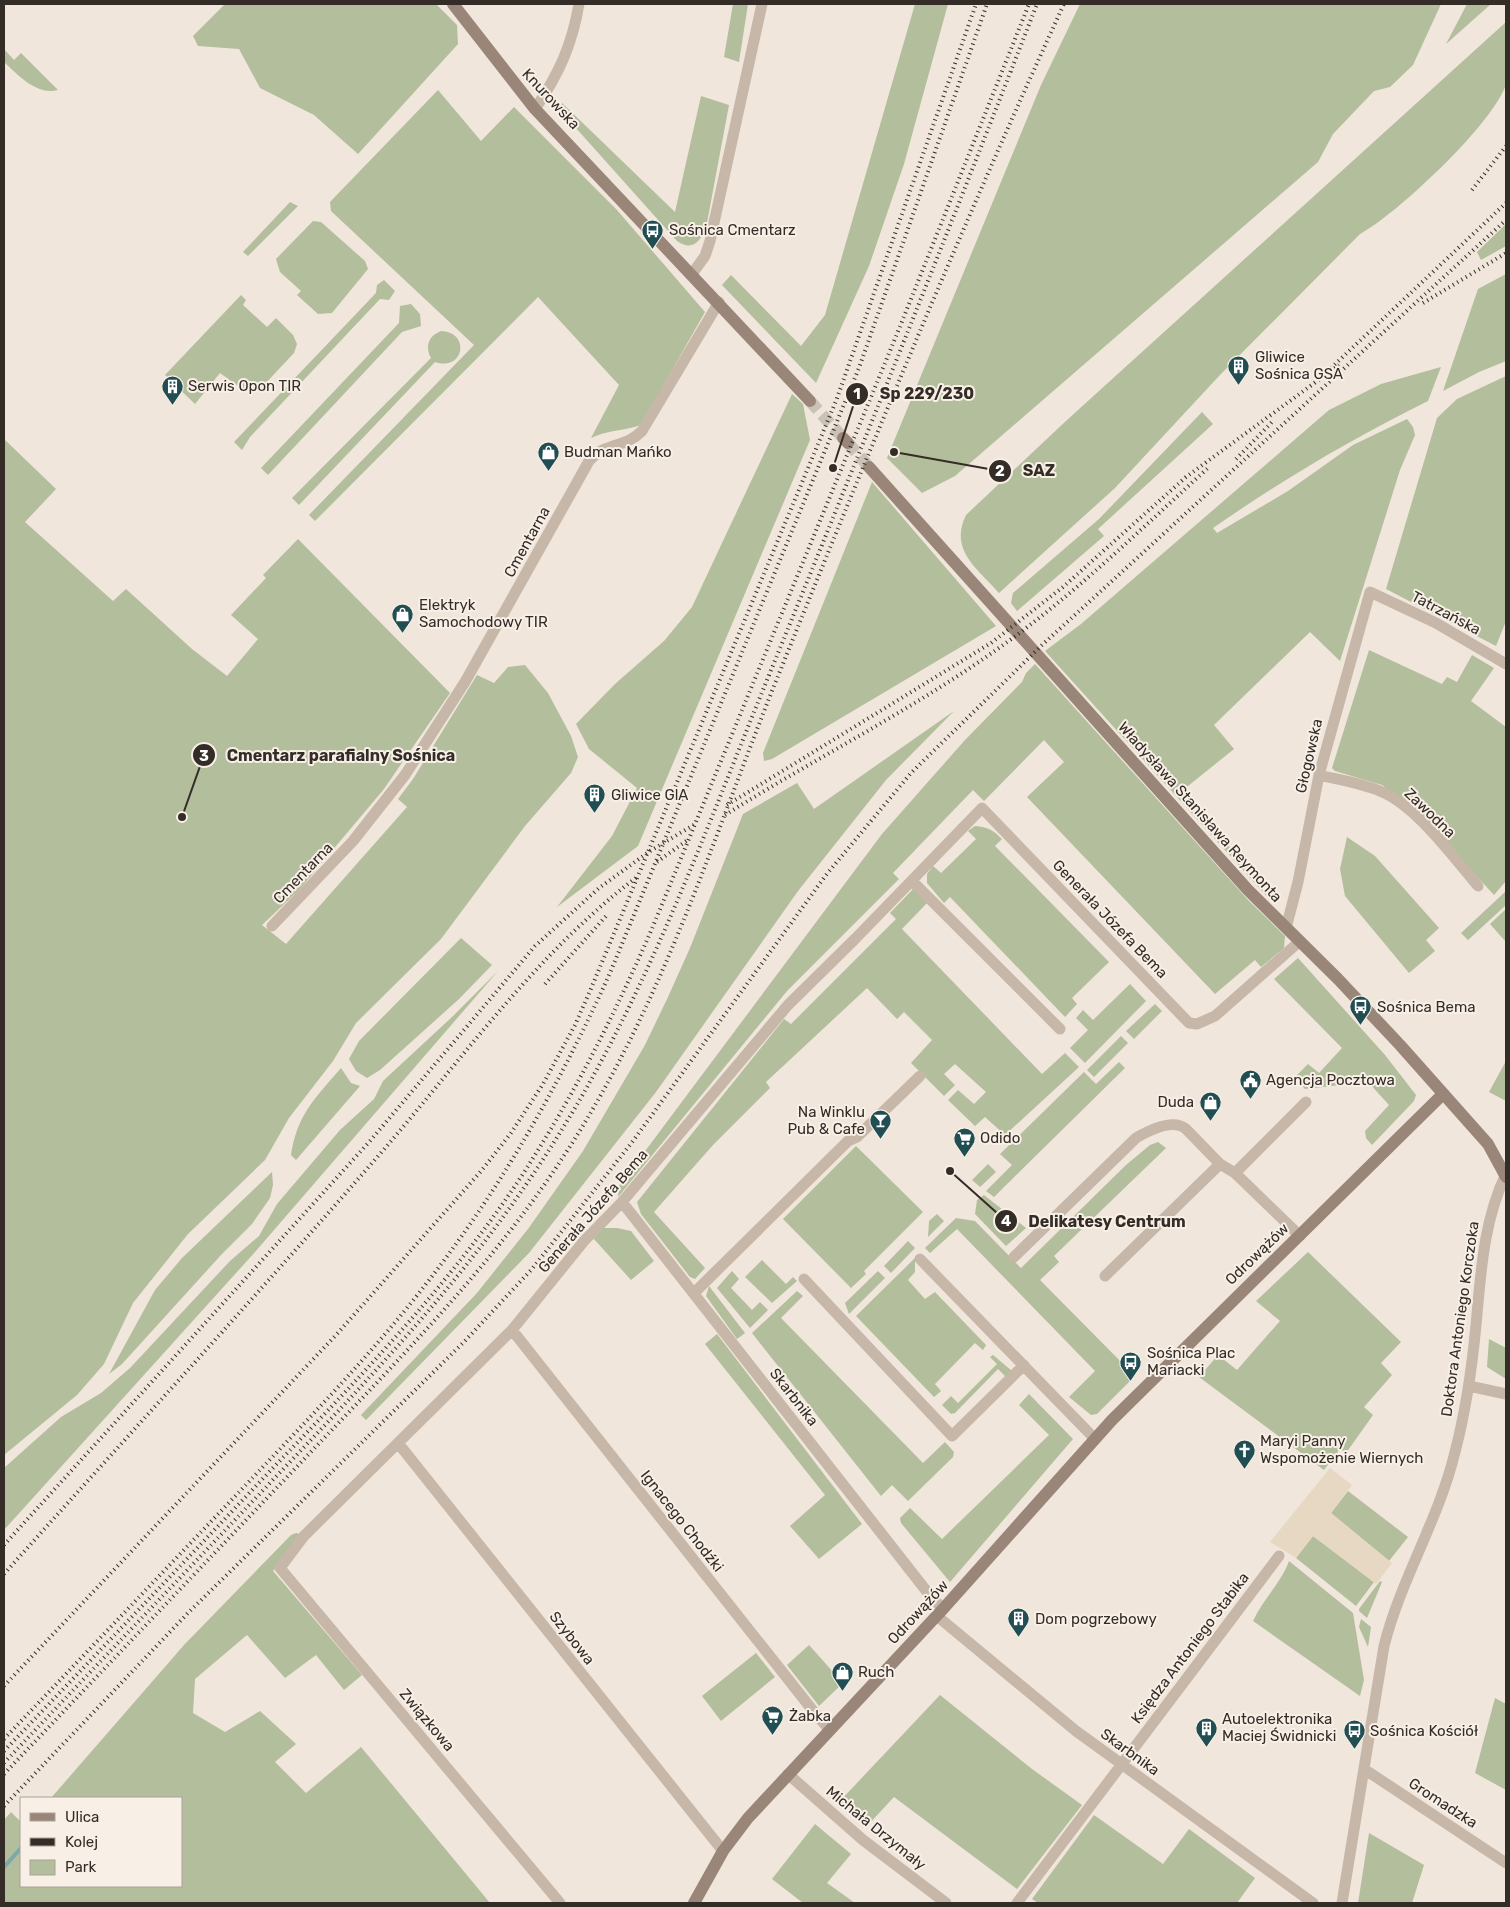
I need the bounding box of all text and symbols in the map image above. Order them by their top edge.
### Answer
street label: Knurowska [518,65,584,133]
bus stop icon: Sośnica Cmentarz [641,218,665,249]
place label: Sośnica Cmentarz [669,221,796,239]
place label: Gliwice Sośnica GSA [1255,348,1343,383]
building icon: Gliwice Sośnica GSA [1227,354,1251,385]
building icon: Serwis Opon TIR [160,374,184,405]
place label: Serwis Opon TIR [188,377,301,395]
callout: Sp 229/230 [845,378,984,409]
text: Sp 229/230 [880,384,974,403]
text: 1 [853,385,861,403]
shop icon: Budman Mańko [536,440,560,471]
place label: Budman Mańko [564,443,672,461]
callout: SAZ [988,455,1065,486]
text: SAZ [1023,461,1055,480]
text: 2 [995,462,1005,480]
street label: Cmentarna [500,504,554,580]
street label: Tatrzańska [1408,587,1484,639]
place label: Elektryk Samochodowy TIR [419,596,548,631]
shop icon: Elektryk Samochodowy TIR [391,602,415,633]
street label: Głogowska [1292,717,1326,795]
street label: Władysława Stanisława Reymonta [1114,718,1286,906]
callout: Cmentarz parafialny Sośnica [192,740,465,771]
text: Cmentarz parafialny Sośnica [227,746,455,765]
text: 3 [199,747,209,765]
building icon: Gliwice GlA [583,783,607,814]
street label: Zawodna [1401,784,1459,842]
place label: Gliwice GlA [611,786,688,804]
street label: Cmentarna [269,839,337,907]
street label: Generała Józefa Bema [1049,856,1171,982]
bus stop icon: Sośnica Bema [1349,995,1373,1026]
place label: Sośnica Bema [1377,998,1476,1016]
public building icon: Agencja Pocztowa [1238,1068,1262,1099]
place label: Agencja Pocztowa [1266,1071,1395,1089]
shop icon: Duda [1198,1090,1222,1121]
place label: Duda [1157,1093,1194,1111]
place label: Na Winklu Pub & Cafe [787,1103,865,1138]
bar icon: Na Winklu Pub & Cafe [869,1109,893,1140]
supermarket icon: Odido [952,1126,976,1157]
place label: Odido [980,1129,1020,1147]
street label: Generała Józefa Bema [535,1146,651,1276]
callout: Delikatesy Centrum [993,1206,1196,1237]
text: 4 [1001,1212,1011,1230]
text: Delikatesy Centrum [1028,1212,1186,1231]
street label: Odrowążów [1222,1219,1292,1289]
street label: Doktora Antoniego Korczoka [1437,1220,1483,1418]
place label: Sośnica Plac Mariacki [1147,1344,1235,1379]
bus stop icon: Sośnica Plac Mariacki [1119,1350,1143,1381]
street label: Skarbnika [766,1365,822,1429]
place label: Maryi Panny Wspomożenie Wiernych [1260,1432,1423,1467]
church icon: Maryi Panny Wspomożenie Wiernych [1232,1438,1256,1469]
street label: Ignacego Chodźki [637,1467,727,1575]
street label: Księdza Antoniego Stabika [1127,1569,1253,1727]
street label: Odrowążów [884,1576,952,1648]
building icon: Dom pogrzebowy [1007,1607,1031,1638]
street label: Szybowa [546,1608,598,1668]
place label: Dom pogrzebowy [1035,1610,1157,1628]
shop icon: Ruch [830,1660,854,1691]
place label: Ruch [858,1663,894,1681]
street label: Związkowa [396,1685,458,1755]
supermarket icon: Żabka [761,1704,785,1735]
place label: Żabka [789,1707,831,1725]
place label: Autoelektronika Maciej Świdnicki [1222,1710,1336,1745]
building icon: Autoelektronika Maciej Świdnicki [1194,1716,1218,1747]
bus stop icon: Sośnica Kościół [1342,1719,1366,1750]
place label: Sośnica Kościół [1370,1722,1478,1740]
street label: Skarbnika [1097,1725,1163,1779]
street label: Gromadzka [1405,1774,1481,1832]
street label: Michała Drzymały [822,1782,930,1874]
legend [20,1797,182,1887]
text: Ulica [65,1808,99,1826]
text: Kolej [65,1833,98,1851]
text: Park [65,1858,96,1876]

